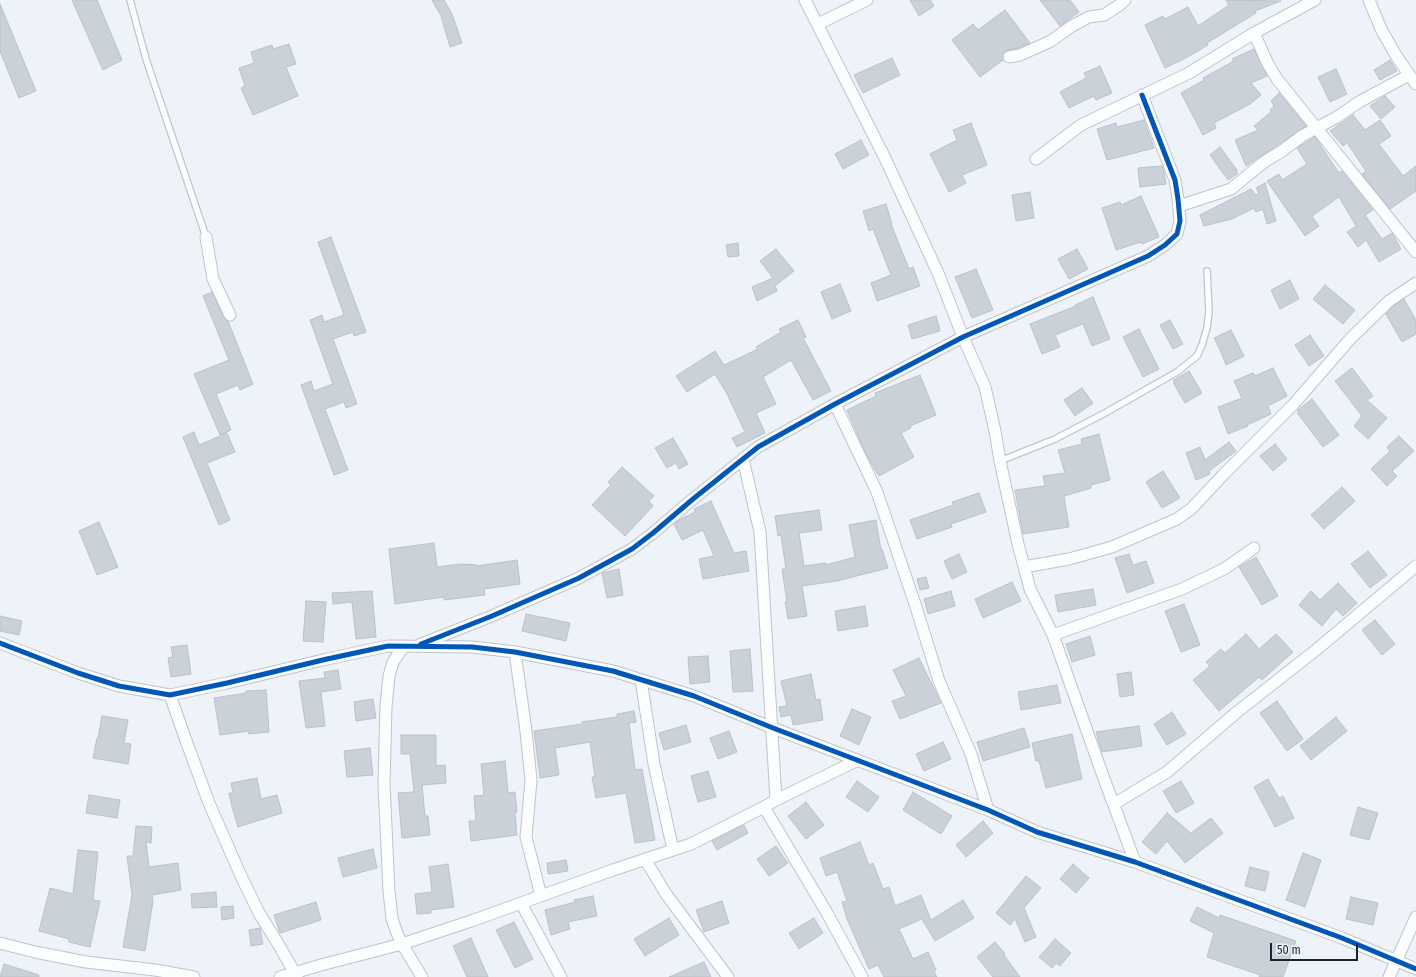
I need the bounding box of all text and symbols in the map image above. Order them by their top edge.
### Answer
scale bar [1272,935,1360,961]
text: 50 m [1277,943,1301,957]

